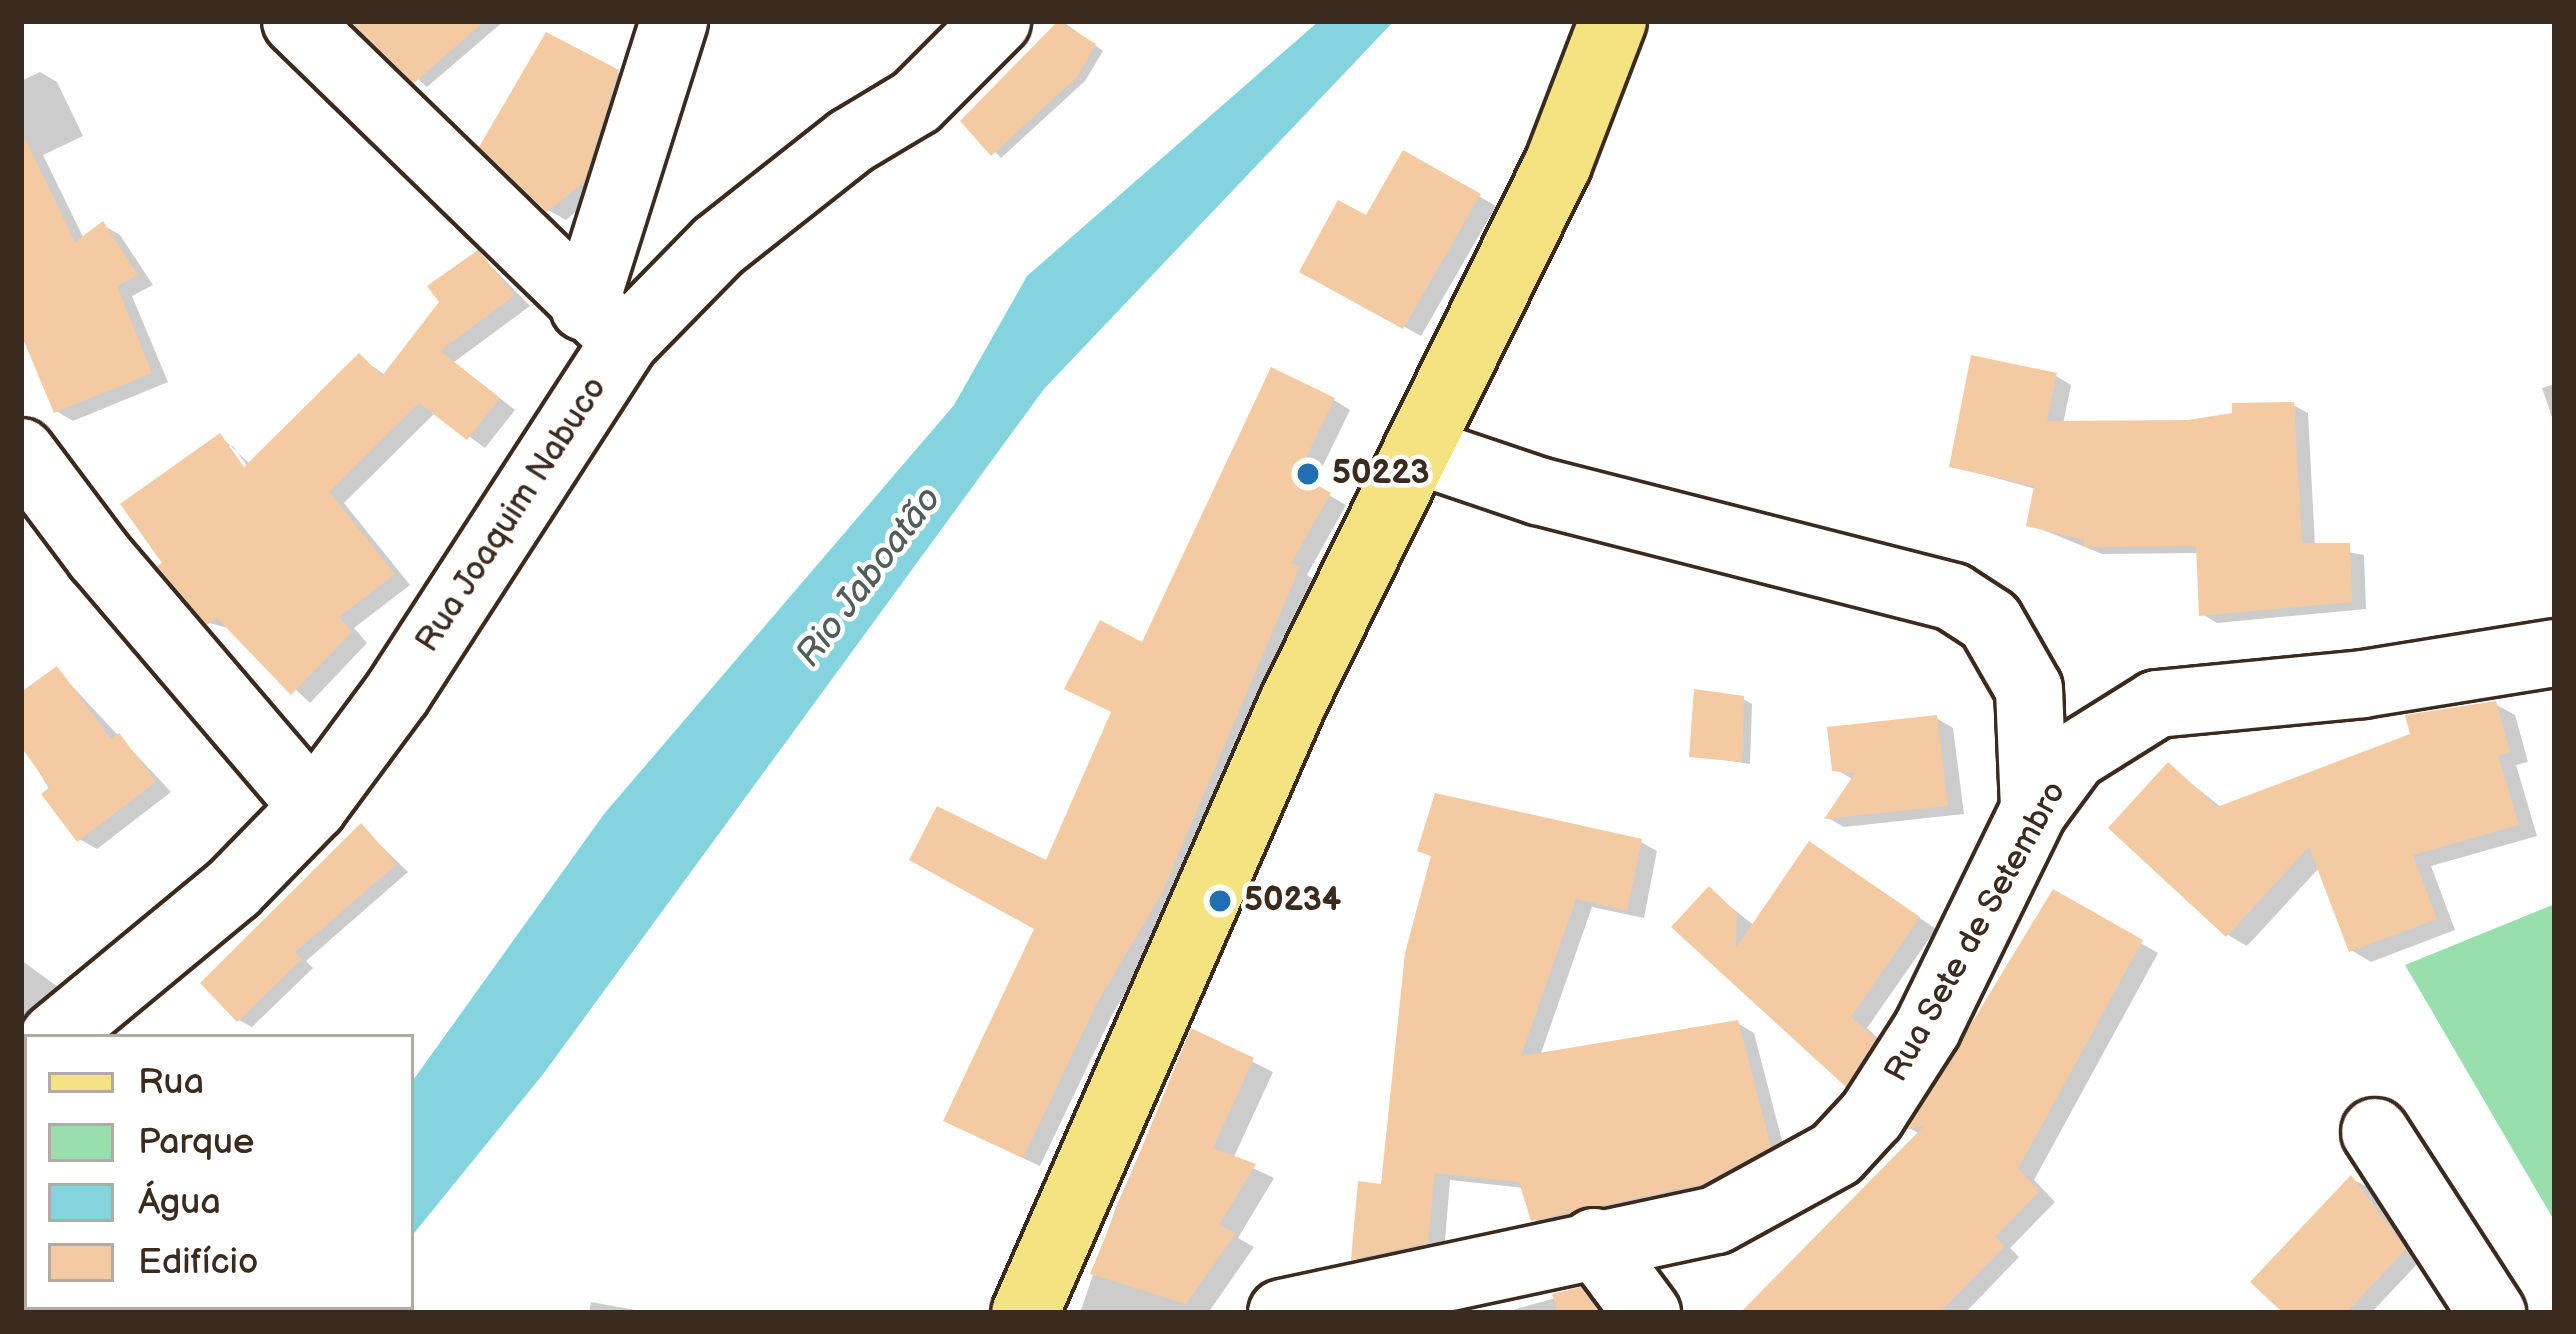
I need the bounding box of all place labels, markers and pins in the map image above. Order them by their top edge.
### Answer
place label: 50223 [1332,454,1430,494]
marker: 50223 [1295,461,1321,487]
place label: 50234 [1244,881,1341,921]
marker: 50234 [1207,888,1233,914]

